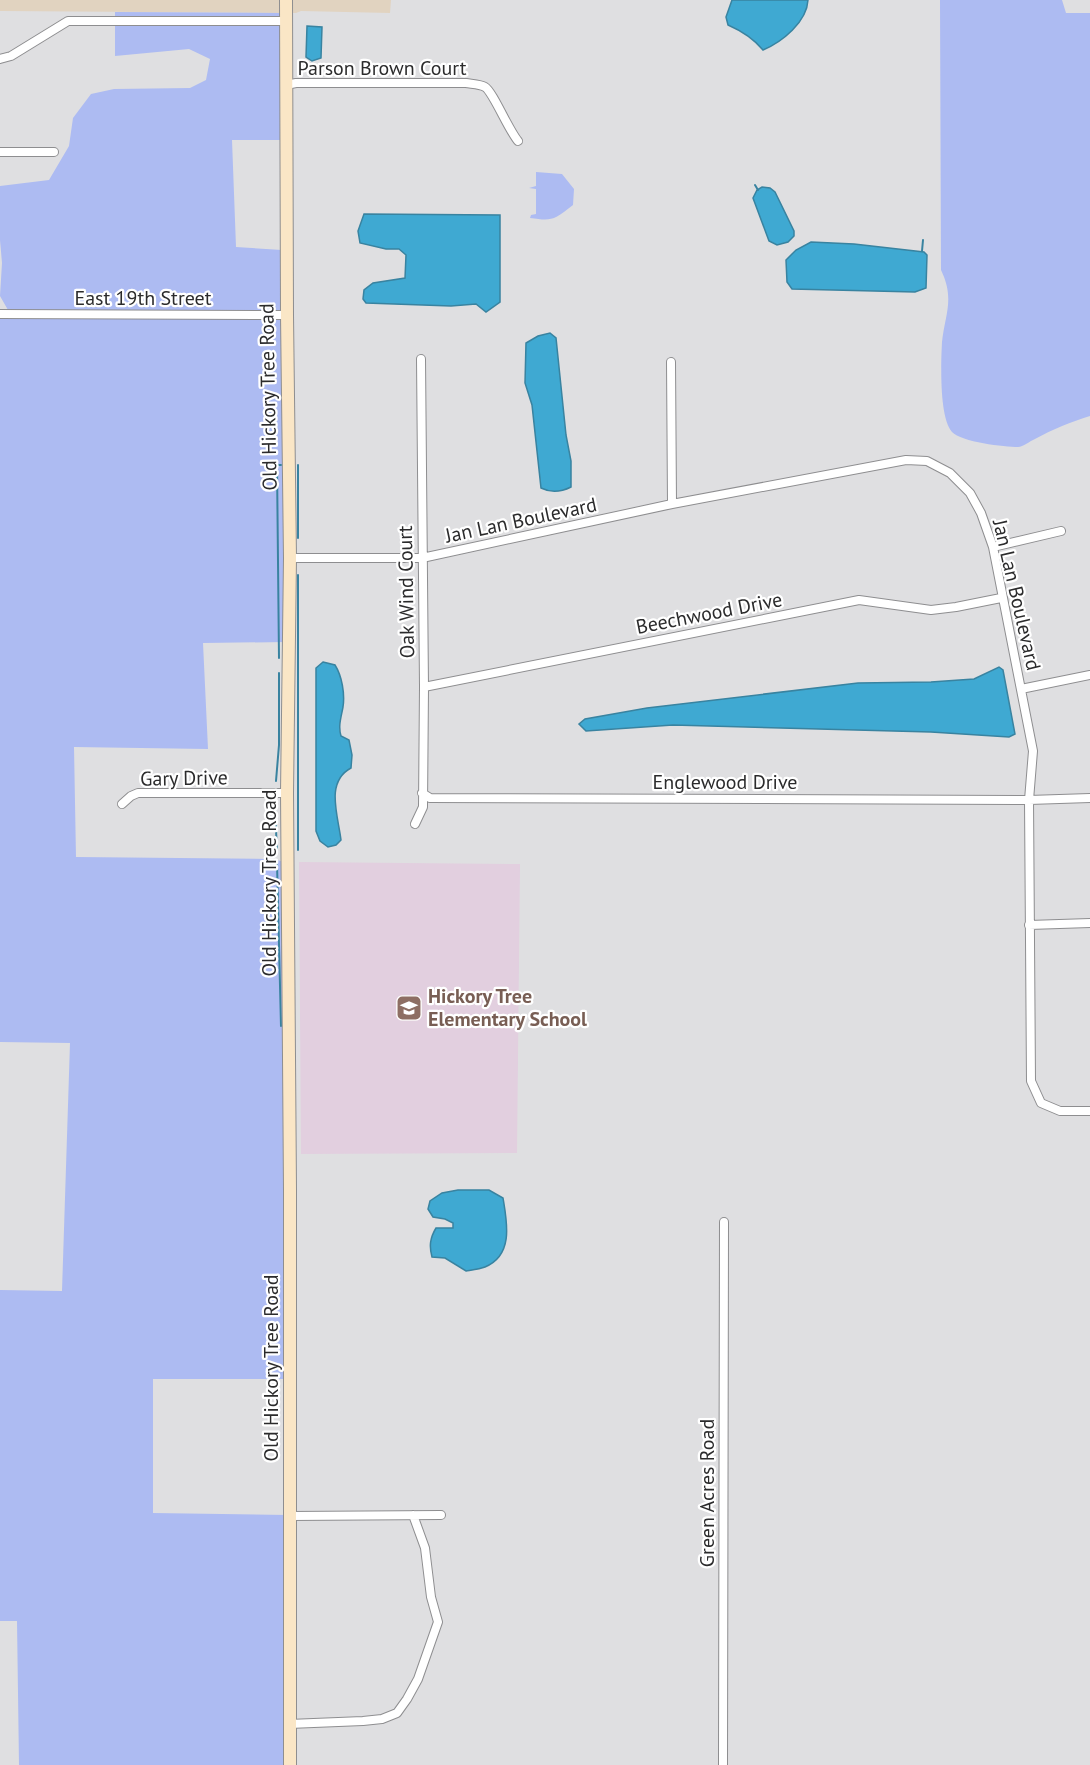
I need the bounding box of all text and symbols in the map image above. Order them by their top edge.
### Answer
street label: Parson Brown Court [298,55,467,81]
street label: East 19th Street [74,285,212,311]
street label: Old Hickory Tree Road [253,303,283,491]
street label: Jan Lan Boulevard [442,491,599,549]
street label: Jan Lan Boulevard [987,516,1047,673]
street label: Oak Wind Court [392,525,420,659]
street label: Beechwood Drive [634,586,784,640]
street label: Gary Drive [140,764,228,792]
street label: Englewood Drive [652,769,798,795]
street label: Old Hickory Tree Road [256,789,282,977]
place label: Hickory Tree Elementary School [428,983,587,1032]
school or university icon: Hickory Tree Elementary School [394,993,424,1023]
street label: Old Hickory Tree Road [258,1274,284,1462]
street label: Green Acres Road [694,1419,720,1567]

